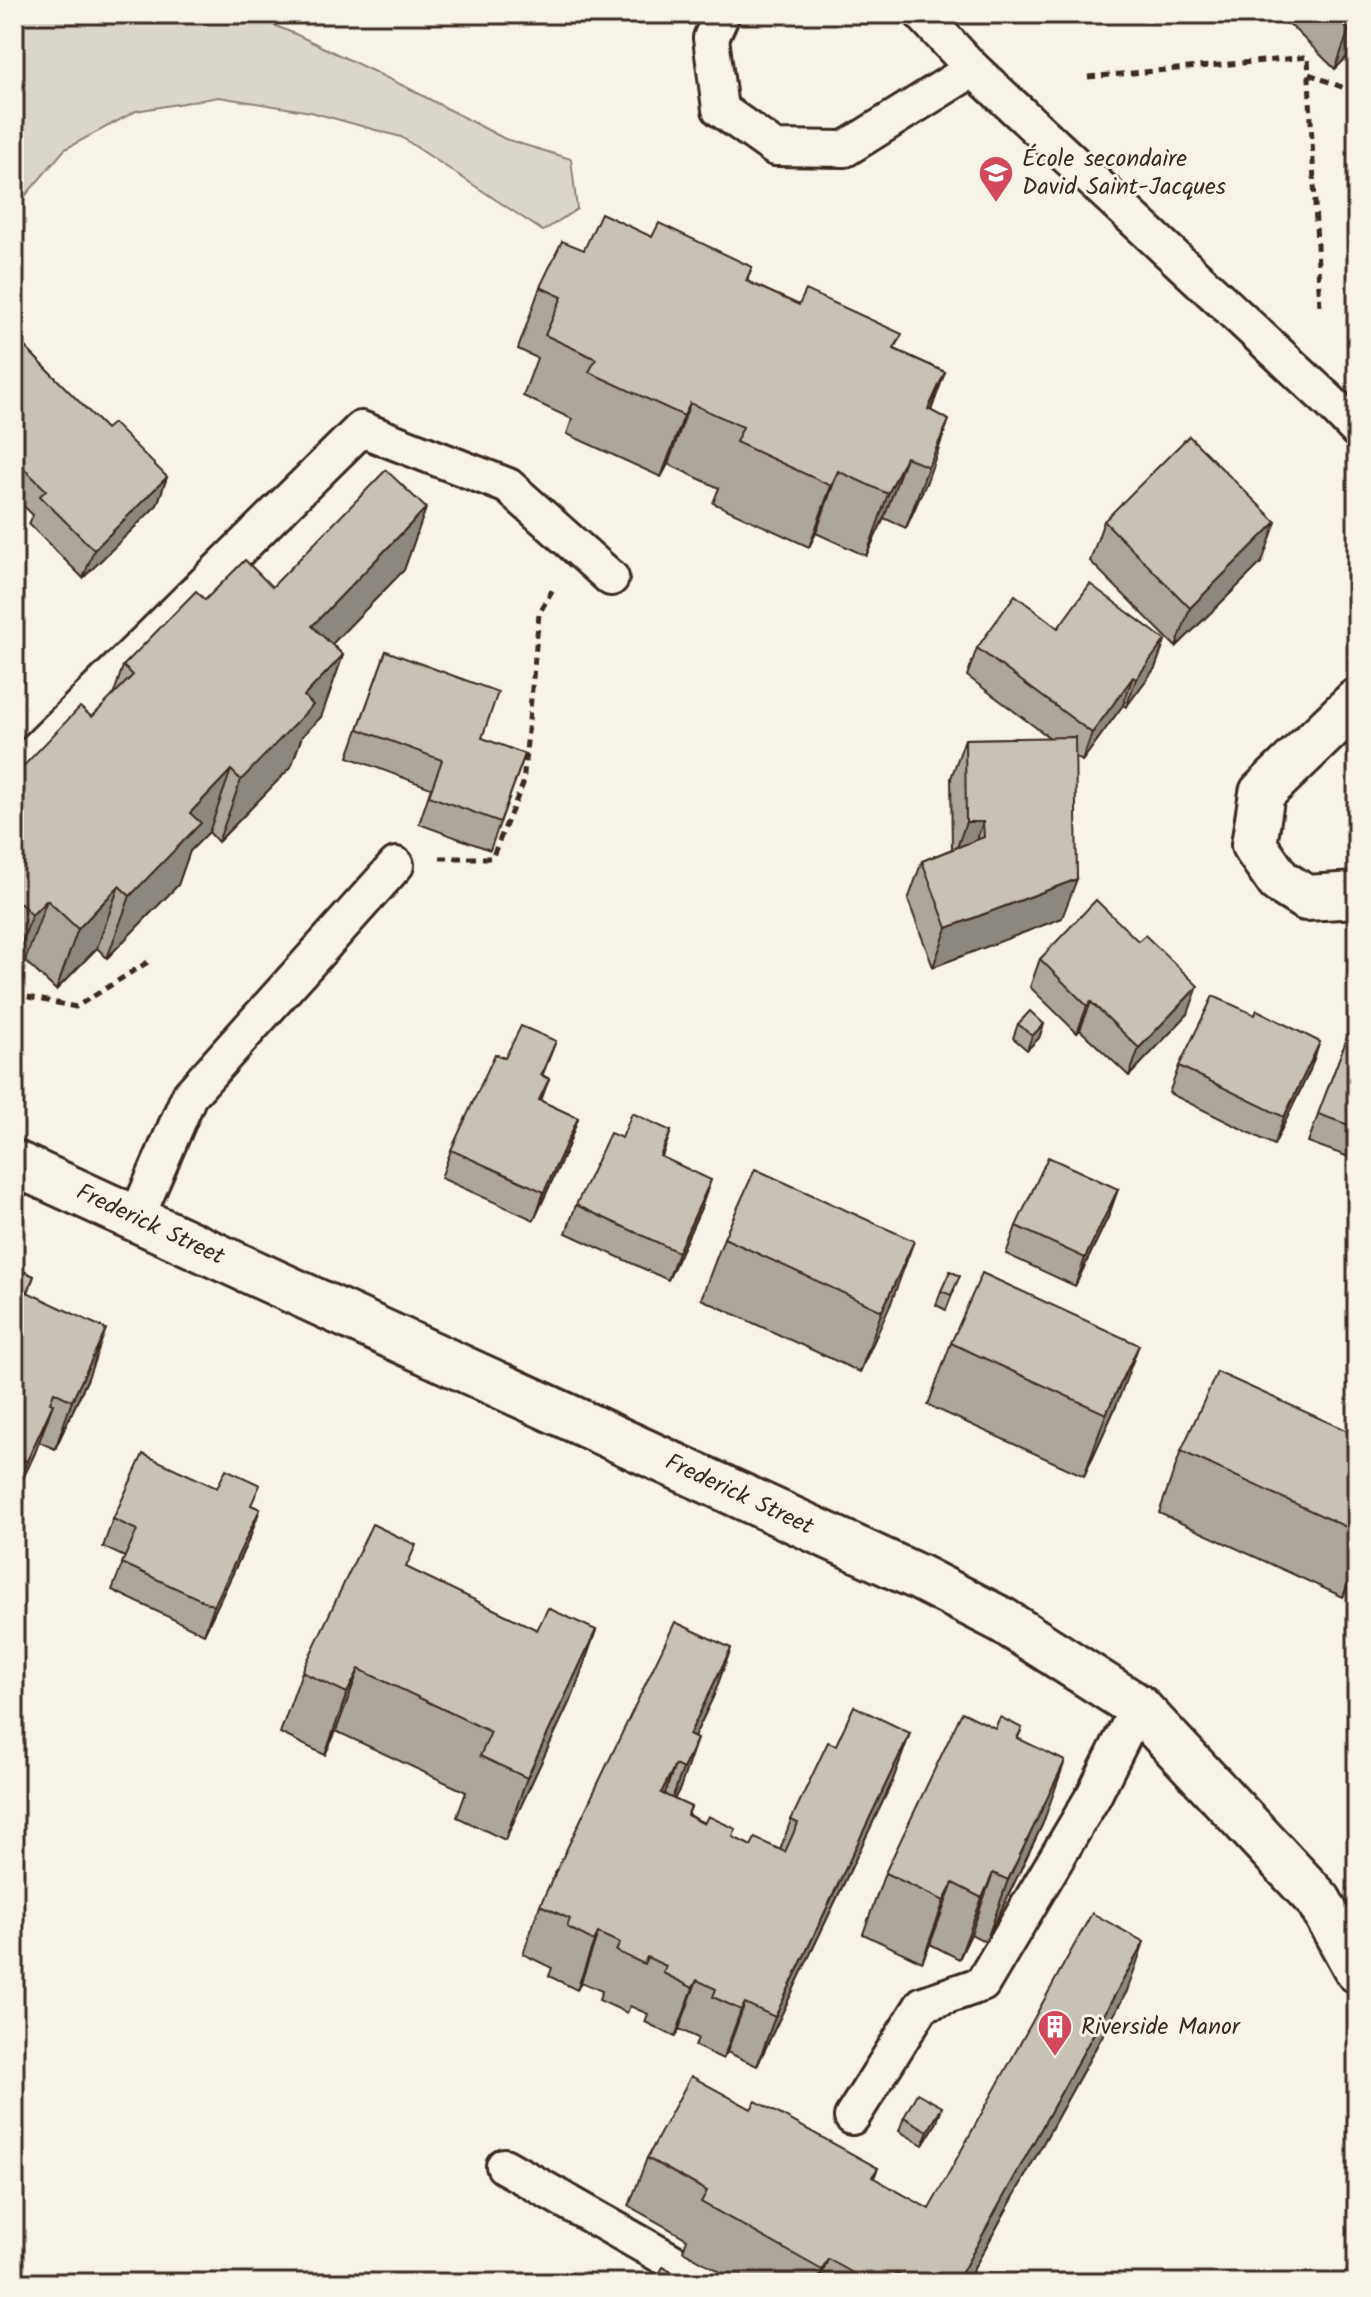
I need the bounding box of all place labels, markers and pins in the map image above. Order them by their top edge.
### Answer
place label: École secondaire David Saint-Jacques [1022,140,1226,207]
school or university icon: École secondaire David Saint-Jacques [977,154,1015,204]
building icon: Riverside Manor [1036,2008,1074,2058]
place label: Riverside Manor [1081,2008,1242,2047]

